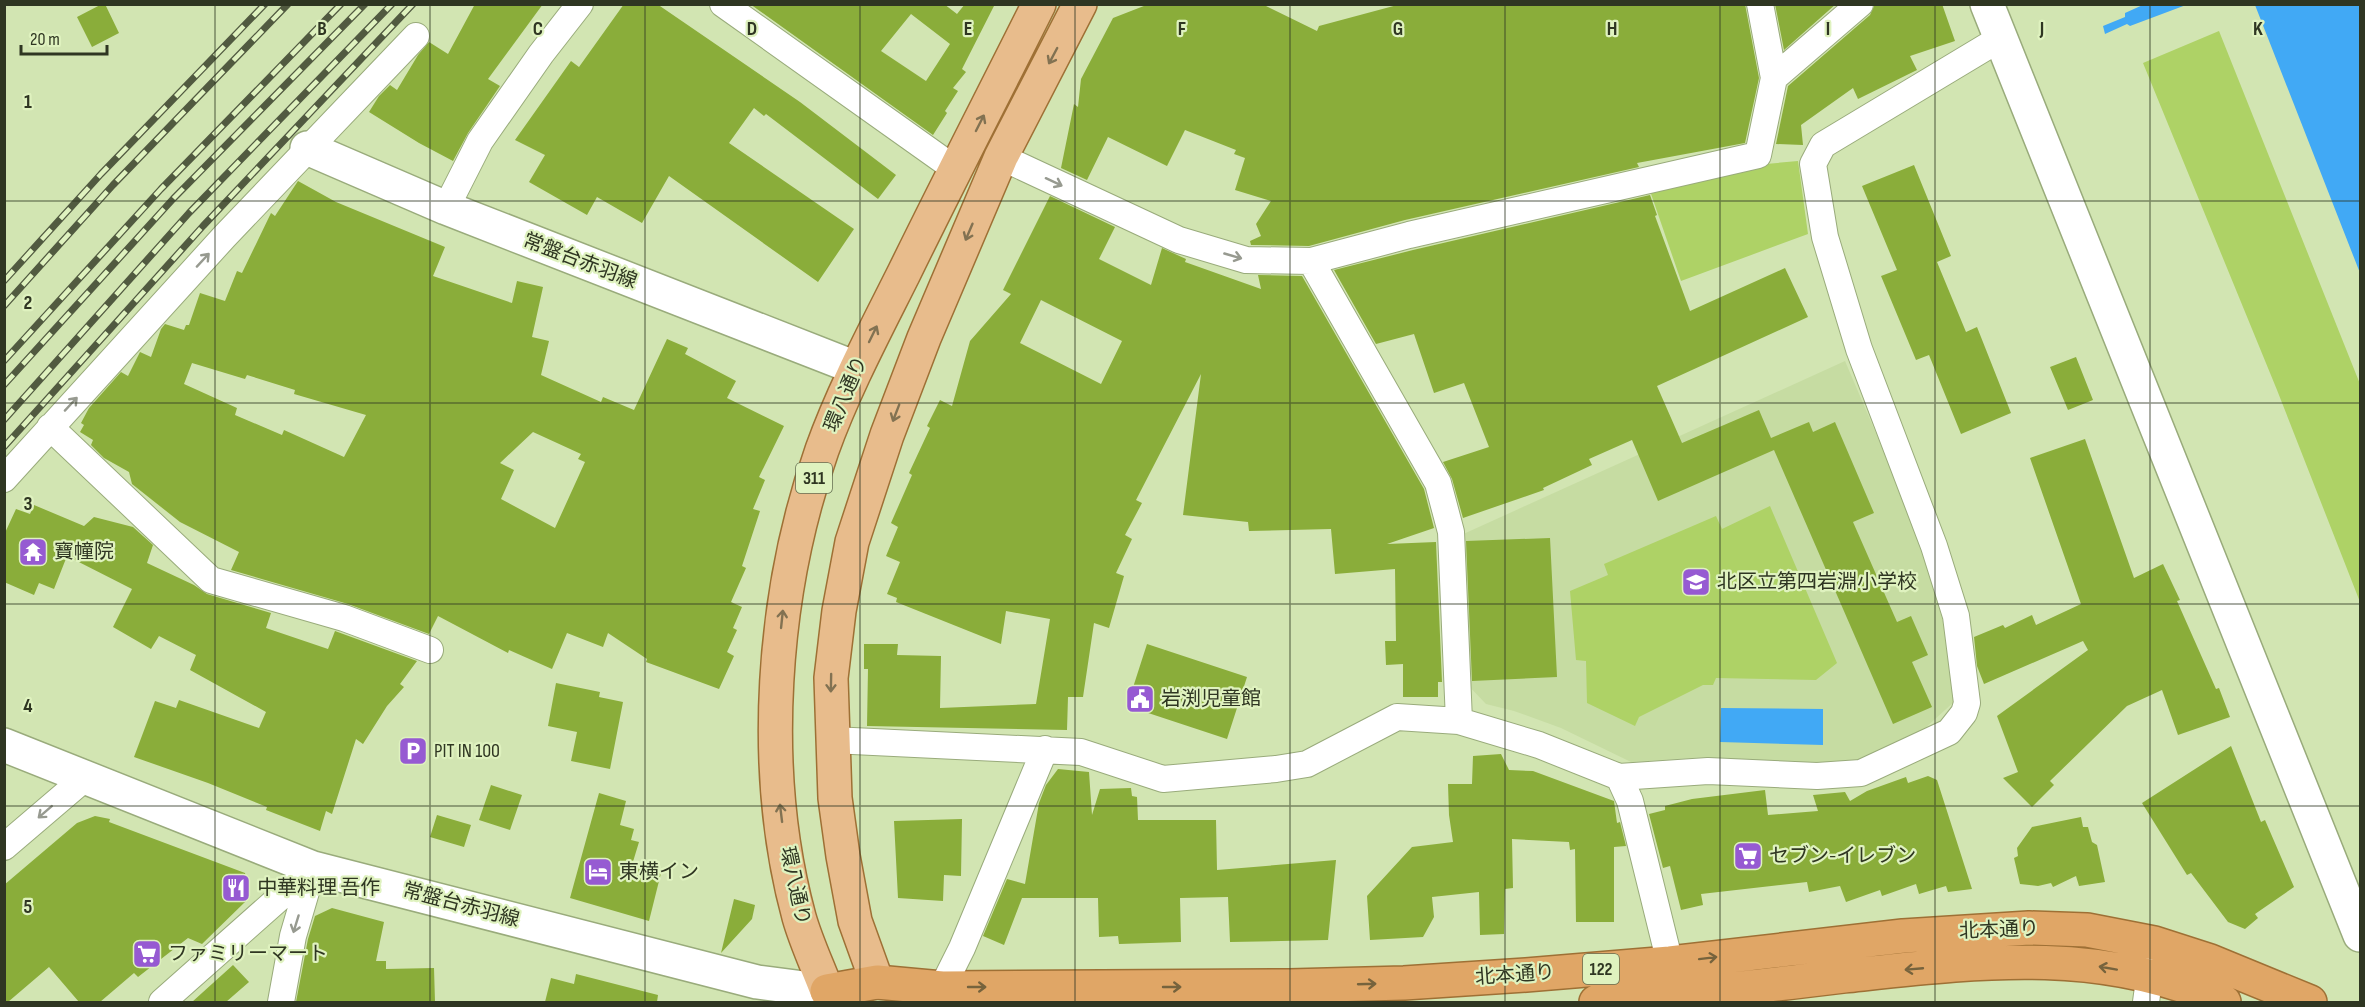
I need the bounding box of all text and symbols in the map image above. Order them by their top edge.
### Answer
text: B [317,17,327,41]
text: C [533,17,543,41]
text: D [747,17,757,41]
text: E [964,17,972,41]
text: F [1178,17,1186,41]
text: G [1393,17,1403,41]
text: H [1607,17,1617,41]
text: I [1826,17,1830,41]
text: J [2039,17,2044,41]
text: K [2253,17,2263,41]
scale bar [21,18,106,56]
text: 20 m [30,29,60,50]
one-way arrow [1047,47,1058,65]
text: 1 [24,90,32,114]
one-way arrow [974,114,986,132]
one-way arrow [1044,176,1062,188]
one-way arrow [963,222,974,241]
street label: 常盤台赤羽線 [520,228,640,294]
one-way arrow [1223,251,1242,262]
one-way arrow [196,253,210,268]
text: 2 [24,291,32,315]
one-way arrow [868,326,879,344]
street label: 環八通り [819,352,873,436]
one-way arrow [64,396,78,411]
one-way arrow [889,403,900,422]
road number: 311 [796,463,832,493]
text: 3 [24,492,33,516]
temple icon: 寶幢院 [17,536,49,568]
place label: 寶幢院 [54,540,114,564]
school or university icon: 北区立第四岩淵小学校 [1680,566,1712,598]
place label: 北区立第四岩淵小学校 [1717,570,1917,594]
one-way arrow [777,609,788,629]
one-way arrow [825,672,837,692]
public building icon: 岩渕児童館 [1124,683,1156,715]
place label: 岩渕児童館 [1161,687,1261,711]
text: 4 [23,694,33,718]
parking icon: PIT IN 100 [397,735,429,767]
place label: PIT IN 100 [434,739,500,763]
one-way arrow [776,804,787,824]
one-way arrow [38,805,53,819]
supermarket icon: セブン-イレブン [1732,840,1764,872]
street label: 環八通り [775,844,815,928]
place label: セブン-イレブン [1769,844,1916,868]
hotel icon: 東横イン [582,856,614,888]
place label: 東横イン [619,860,699,884]
restaurant icon: 中華料理 吾作 [220,872,252,904]
place label: 中華料理 吾作 [257,876,380,900]
street label: 常盤台赤羽線 [400,878,522,932]
text: 5 [24,895,33,919]
one-way arrow [290,914,301,933]
street label: 北本通り [1959,917,2039,943]
supermarket icon: ファミリーマート [131,938,163,970]
place label: ファミリーマート [168,942,328,966]
one-way arrow [1698,952,1718,963]
road number: 122 [1583,954,1619,984]
street label: 北本通り [1474,960,1556,990]
one-way arrow [2099,962,2118,973]
one-way arrow [1904,964,1924,975]
one-way arrow [1357,978,1377,989]
one-way arrow [967,981,987,993]
one-way arrow [1162,981,1182,992]

